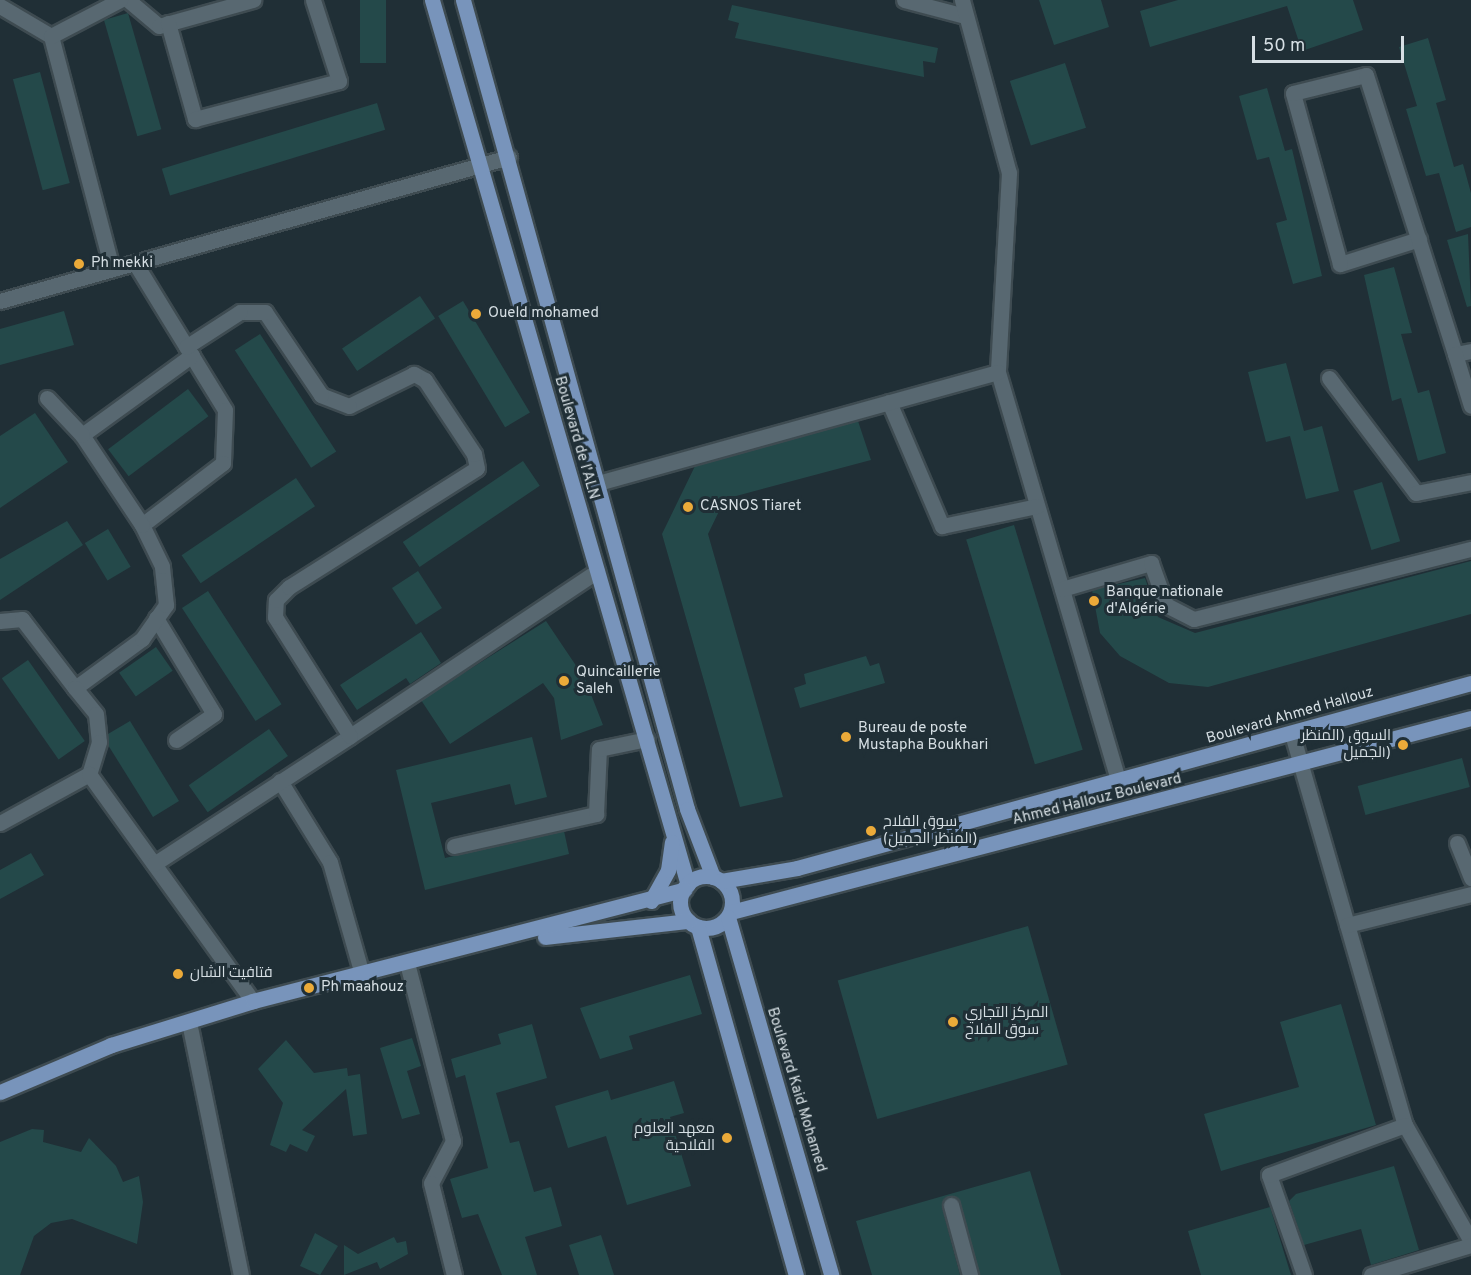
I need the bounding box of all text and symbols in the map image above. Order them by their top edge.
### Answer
scale bar [1255,24,1406,62]
text: 50 m [1263,35,1305,58]
place label: Ph mekki [91,255,153,273]
marker: Ph mekki [72,257,86,271]
place label: Oueld mohamed [488,305,599,323]
marker: Oueld mohamed [469,307,483,321]
street label: Boulevard de l'ALN [550,374,602,502]
place label: CASNOS Tiaret [700,498,802,516]
marker: CASNOS Tiaret [681,500,695,514]
place label: Banque nationale d'Algérie [1106,583,1223,618]
marker: Banque nationale d'Algérie [1087,594,1101,608]
place label: Quincaillerie Saleh [576,663,661,698]
marker: Quincaillerie Saleh [557,674,571,688]
street label: Boulevard Ahmed Hallouz [1204,683,1376,749]
place label: Bureau de poste Mustapha Boukhari [858,719,988,754]
place label: السوق (المنظر الجميل) [1301,727,1391,762]
marker: Bureau de poste Mustapha Boukhari [839,730,853,744]
marker: السوق (المنظر الجميل) [1396,738,1410,752]
street label: Ahmed Hallouz Boulevard [1011,770,1183,830]
place label: سوق الفلاح (المنظر الجميل) [883,813,977,848]
marker: سوق الفلاح (المنظر الجميل) [864,824,878,838]
place label: فتافيت الشان [190,965,273,983]
marker: فتافيت الشان [171,967,185,981]
place label: Ph maahouz [321,979,404,997]
marker: Ph maahouz [302,981,316,995]
place label: المركز التجاري سوق الفلاح [965,1004,1049,1039]
street label: Boulevard Kaid Mohamed [762,1005,830,1175]
marker: المركز التجاري سوق الفلاح [946,1015,960,1029]
place label: معهد العلوم الفلاحية [634,1120,715,1155]
marker: معهد العلوم الفلاحية [720,1131,734,1145]

